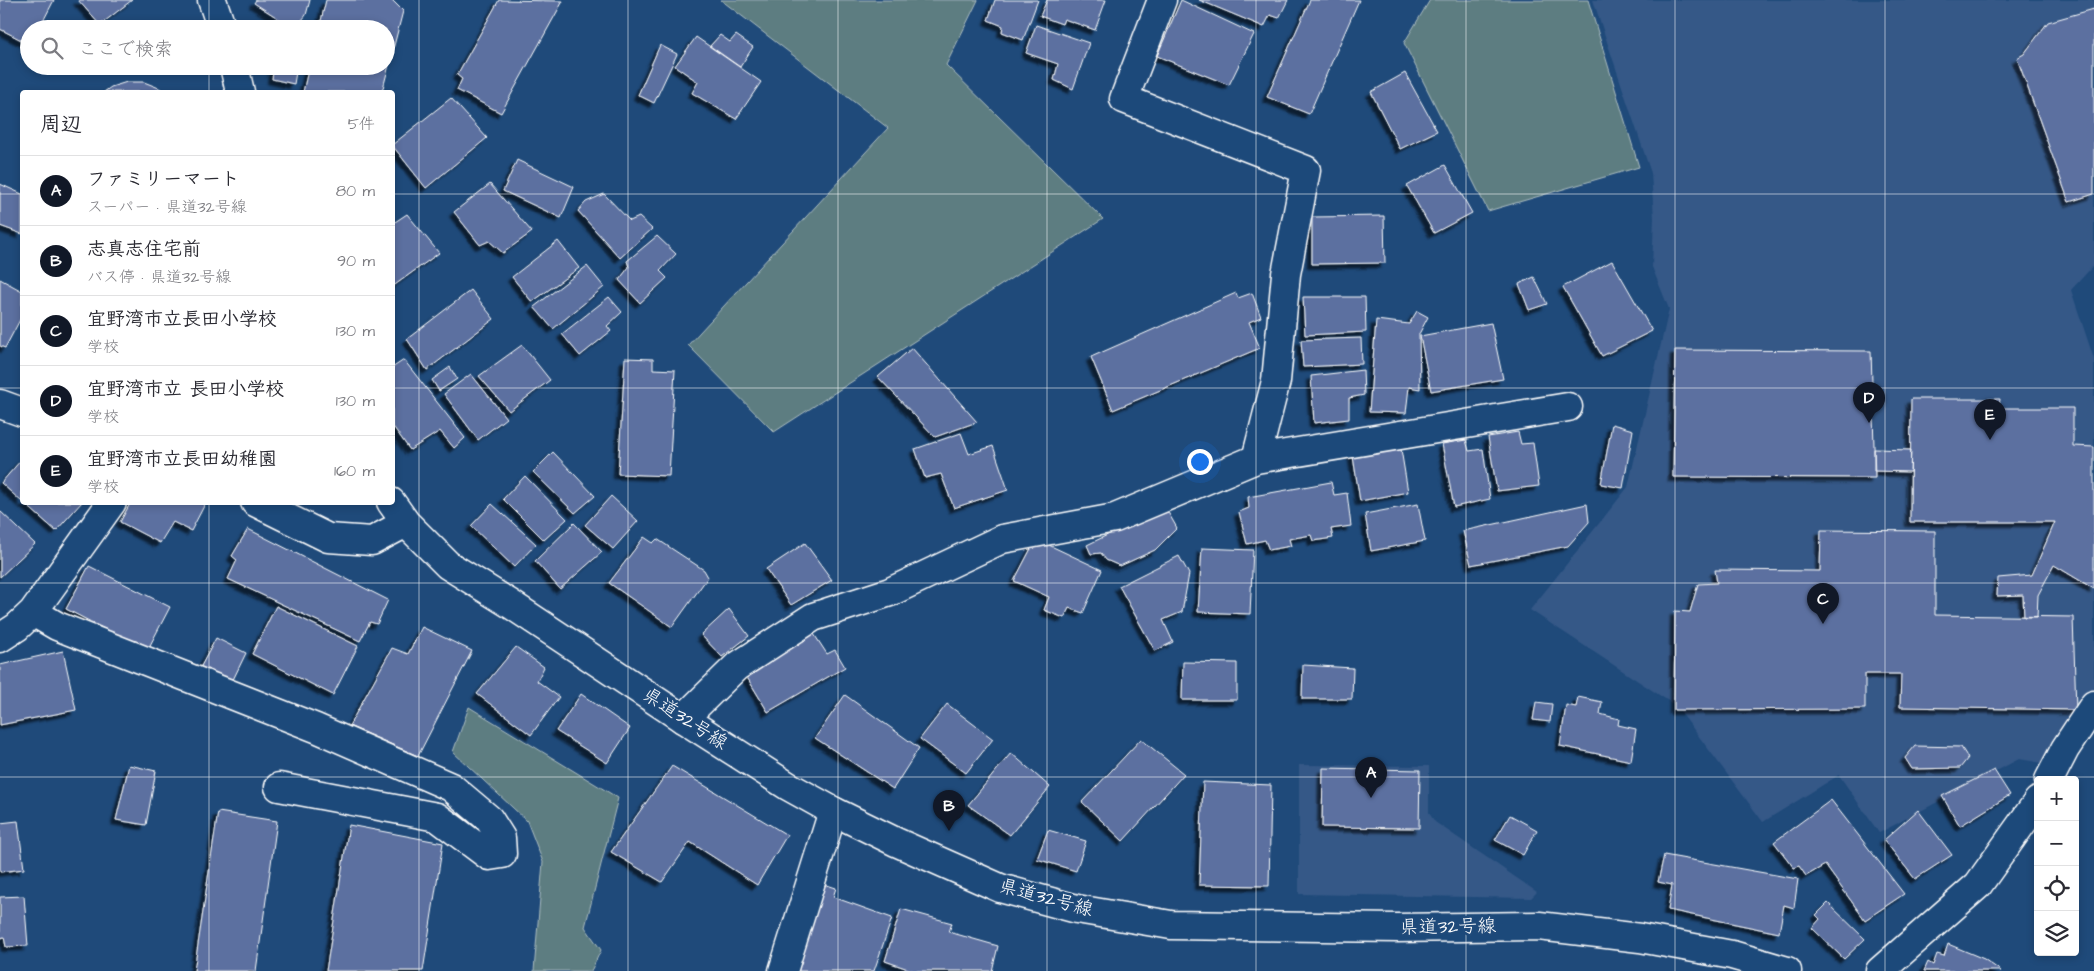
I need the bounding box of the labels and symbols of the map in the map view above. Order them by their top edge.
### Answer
pin: D [1853,382,1885,423]
pin: E [1974,399,2006,440]
your location [1187,449,1213,475]
pin: C [1807,583,1839,624]
street label: 県道32号線 [637,681,733,757]
pin: A [1355,757,1387,798]
pin: B [933,790,965,831]
street label: 県道32号線 [996,872,1096,924]
street label: 県道32号線 [1399,913,1497,941]

